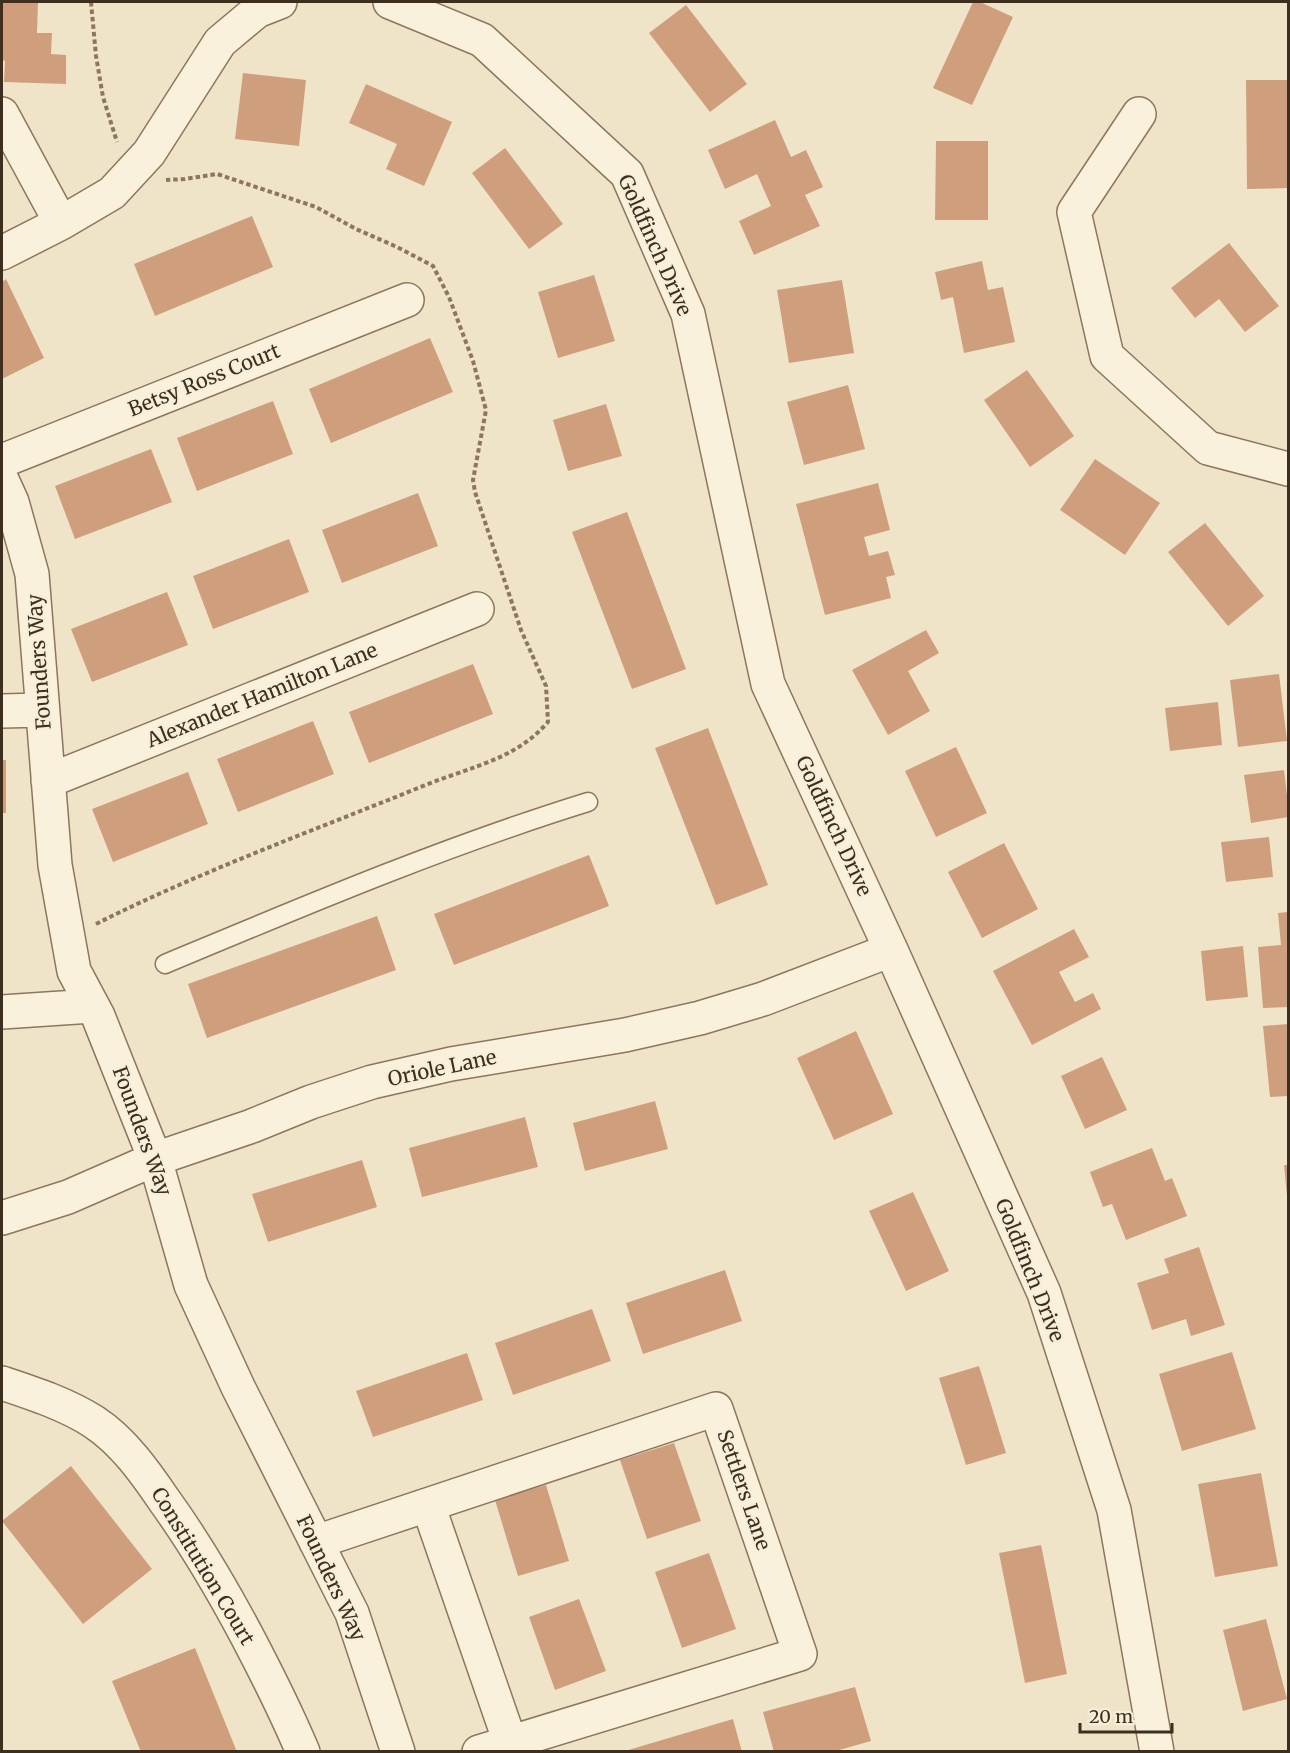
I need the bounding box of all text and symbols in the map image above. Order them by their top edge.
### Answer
street label: Goldfinch Drive [613,170,698,319]
street label: Betsy Ross Court [124,338,284,421]
street label: Founders Way [21,593,56,731]
street label: Alexander Hamilton Lane [142,637,381,753]
street label: Goldfinch Drive [791,752,878,900]
street label: Oriole Lane [385,1044,498,1091]
street label: Founders Way [107,1063,178,1199]
street label: Goldfinch Drive [990,1195,1071,1345]
street label: Settlers Lane [712,1426,777,1553]
street label: Constitution Court [146,1482,260,1649]
street label: Founders Way [291,1511,372,1645]
scale bar [1080,1696,1172,1734]
text: 20 m [1089,1705,1133,1728]

